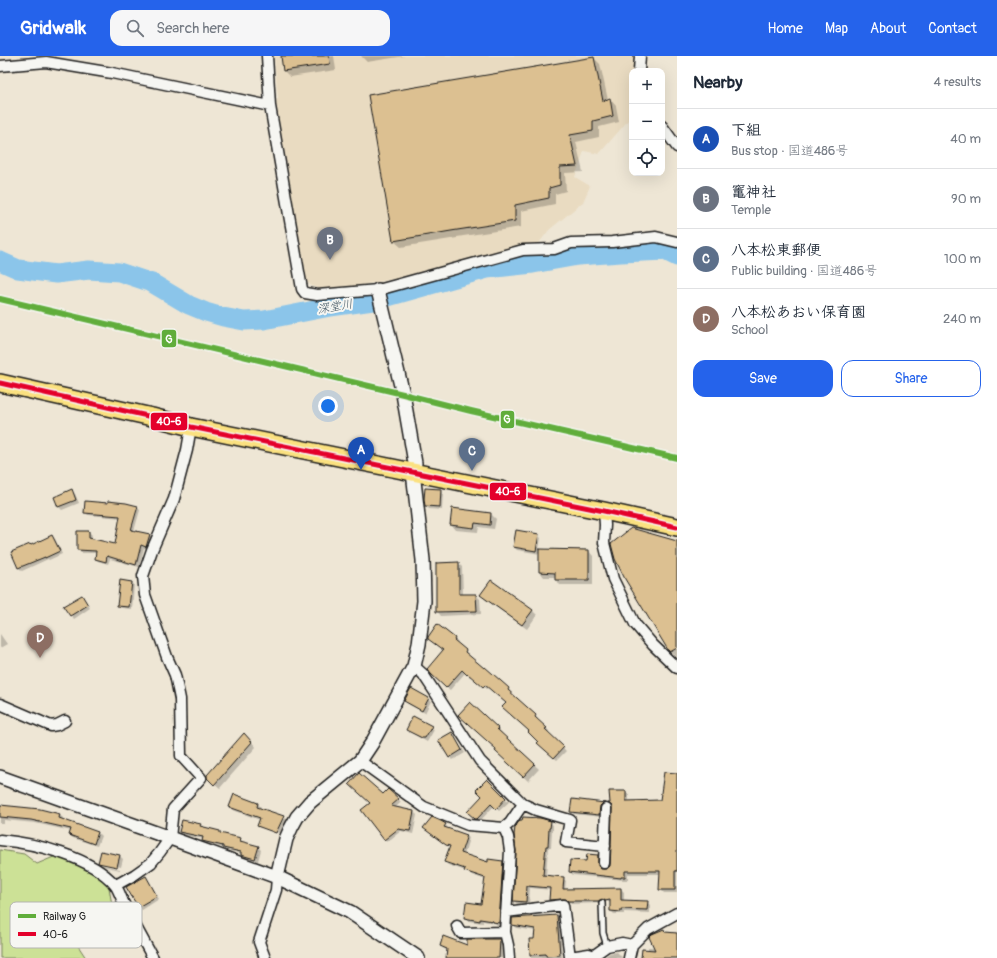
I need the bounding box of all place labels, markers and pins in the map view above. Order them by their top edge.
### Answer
pin: B [317,227,343,260]
pin: A [348,437,374,470]
pin: C [459,438,485,471]
pin: D [27,625,53,658]

